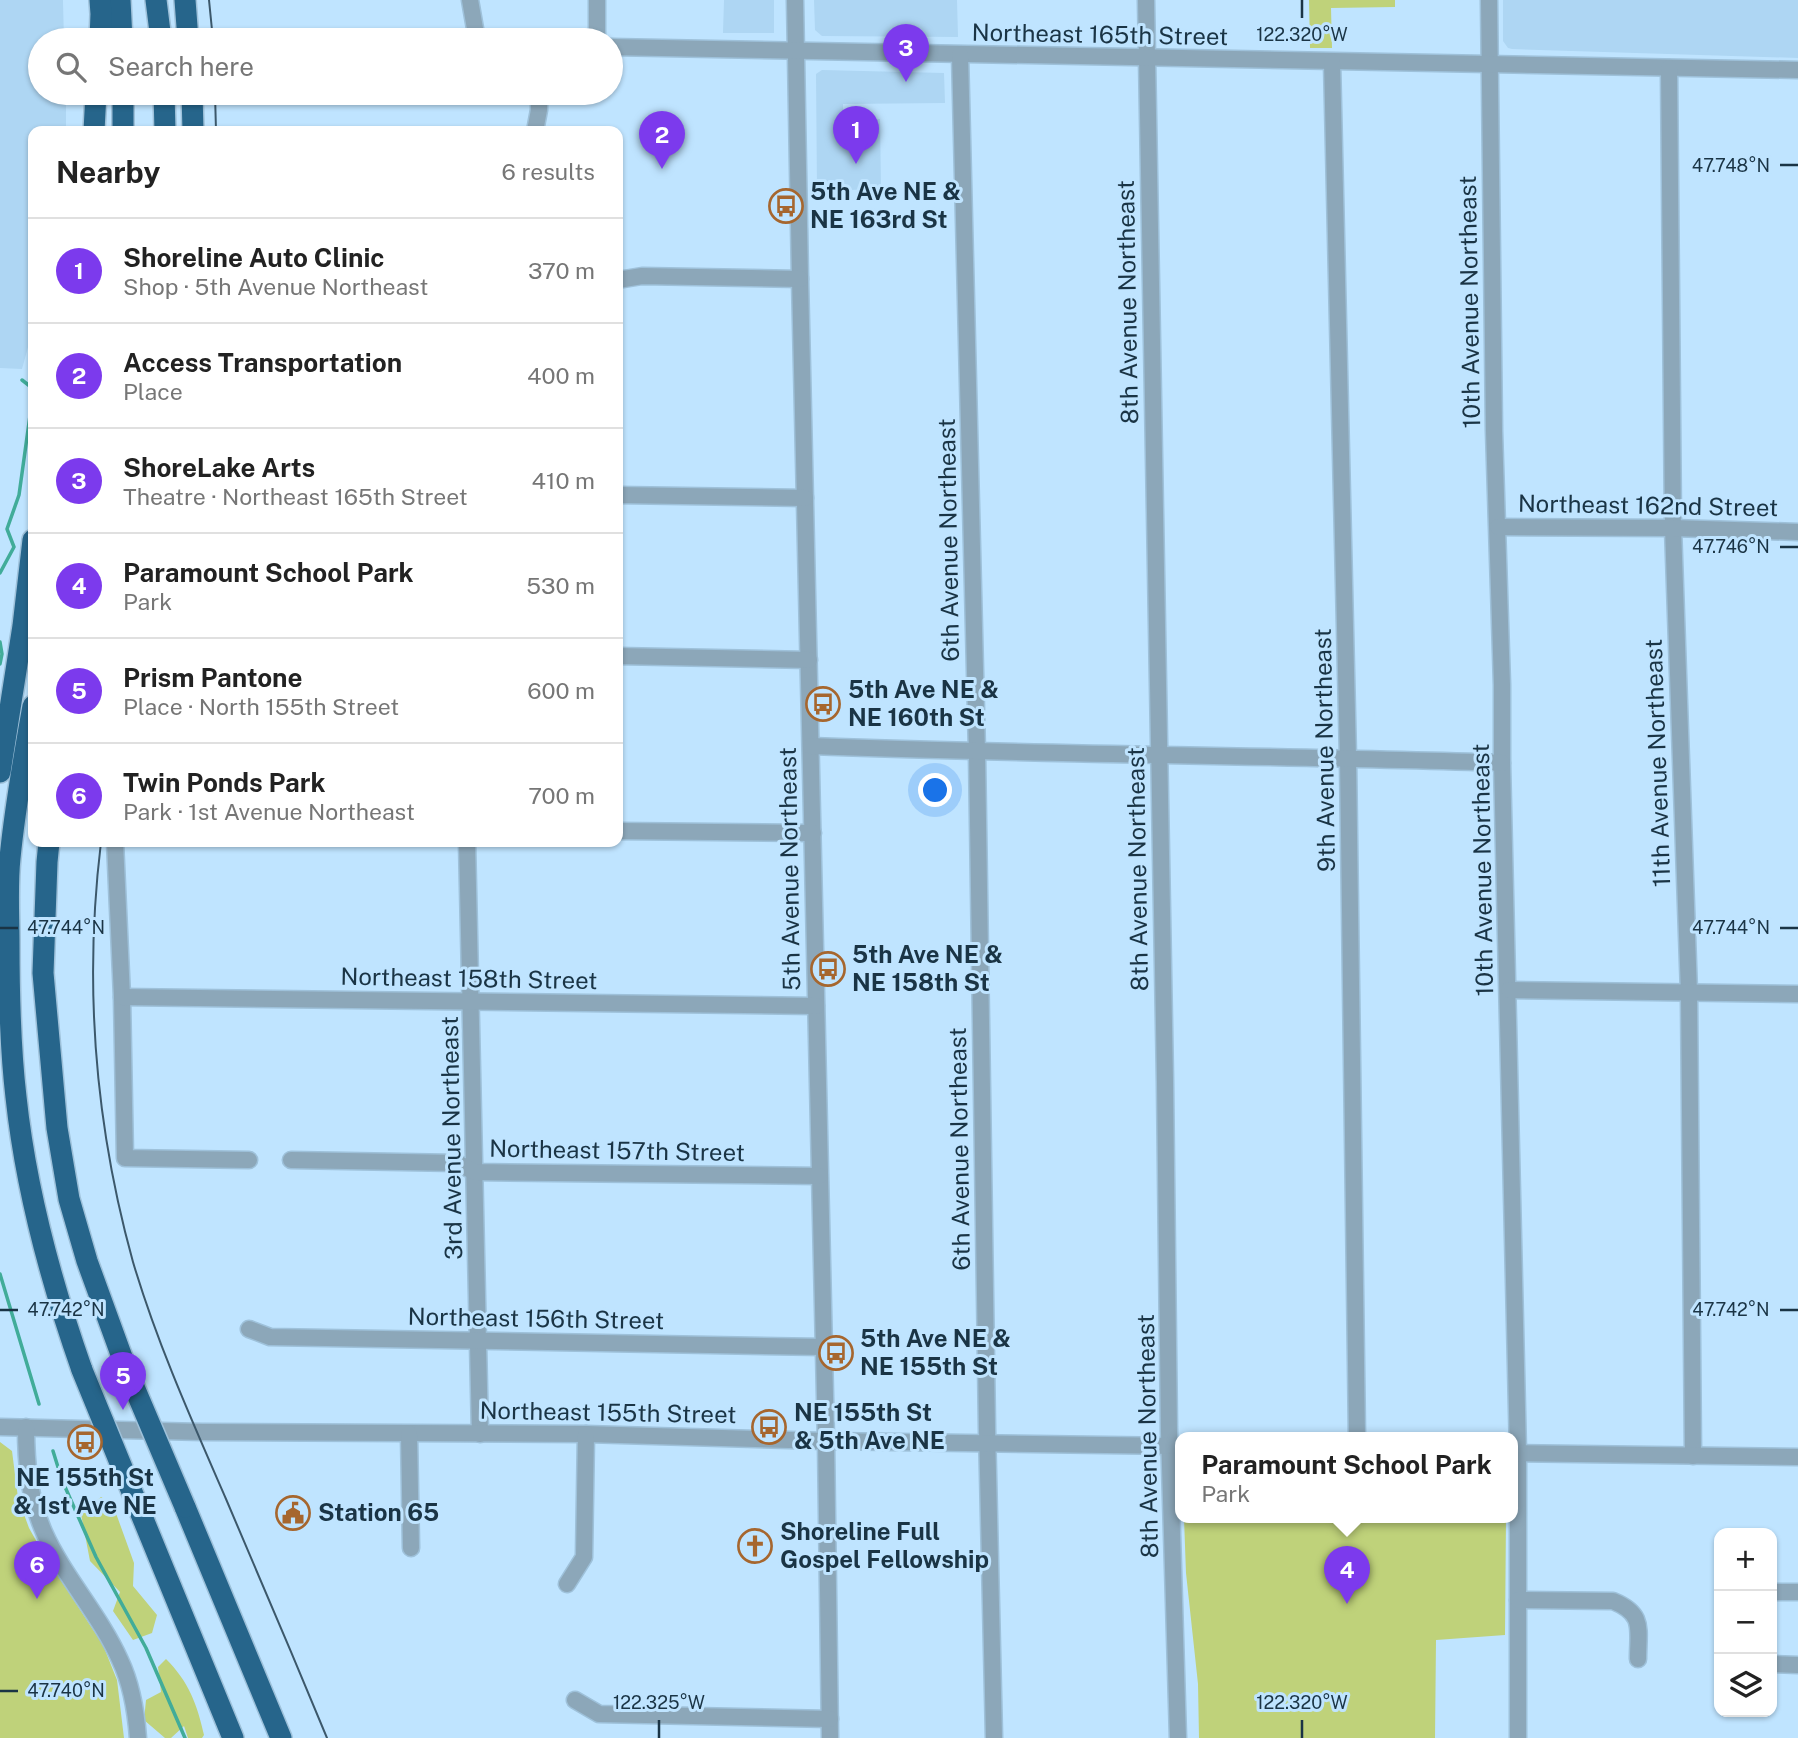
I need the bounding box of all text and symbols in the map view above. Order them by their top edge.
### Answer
street label: Northeast 165th Street [972,18,1229,50]
pin: 3 [883,24,929,82]
text: 122.320°W [1256,24,1348,45]
search box [28,28,623,105]
icon: search [52,48,90,86]
text: Search here [108,51,254,82]
pin: 1 [833,106,879,164]
pin: 2 [639,111,685,169]
text: Nearby [56,154,160,190]
text: 47.748°N [1692,155,1770,176]
text: 6 results [502,158,595,185]
street label: 10th Avenue Northeast [1453,175,1485,429]
place label: 5th Ave NE & NE 163rd St [810,177,961,233]
street label: 8th Avenue Northeast [1111,180,1143,424]
bus stop icon: 5th Ave NE & NE 163rd St [767,187,805,225]
text: Shoreline Auto Clinic [123,242,385,273]
text: 1 [74,257,84,284]
text: 370 m [528,257,595,284]
text: Shop · 5th Avenue Northeast [123,273,428,300]
text: Access Transportation [123,347,402,378]
text: 2 [72,362,86,389]
text: 400 m [527,362,595,389]
text: Place [123,378,183,405]
street label: 6th Avenue Northeast [932,418,964,662]
text: ShoreLake Arts [123,452,315,483]
text: 3 [71,467,87,494]
text: 410 m [532,467,595,494]
text: Theatre · Northeast 165th Street [123,483,468,510]
street label: Northeast 162nd Street [1518,489,1778,521]
text: 47.746°N [1692,536,1770,557]
text: Paramount School Park [123,557,414,588]
text: 4 [71,572,87,599]
text: 530 m [526,572,595,599]
text: Park [123,588,172,615]
street label: 9th Avenue Northeast [1308,628,1340,872]
street label: 11th Avenue Northeast [1639,639,1675,888]
text: Prism Pantone [123,662,303,693]
place label: 5th Ave NE & NE 160th St [848,675,999,731]
text: 5 [71,677,87,704]
text: 600 m [527,677,595,704]
bus stop icon: 5th Ave NE & NE 160th St [804,685,842,723]
text: Place · North 155th Street [123,693,399,720]
street label: 10th Avenue Northeast [1466,743,1498,997]
street label: 5th Avenue Northeast [773,747,805,991]
street label: 8th Avenue Northeast [1121,747,1153,991]
text: Twin Ponds Park [123,767,326,798]
your location [918,773,952,807]
text: 6 [71,782,87,809]
text: 700 m [528,782,595,809]
text: Park · 1st Avenue Northeast [123,798,415,825]
text: 47.744°N [27,917,105,938]
text: 47.744°N [1692,917,1770,938]
place label: 5th Ave NE & NE 158th St [852,940,1003,996]
bus stop icon: 5th Ave NE & NE 158th St [809,950,847,988]
street label: Northeast 158th Street [340,962,598,994]
street label: 3rd Avenue Northeast [435,1016,467,1260]
street label: 6th Avenue Northeast [943,1027,975,1271]
street label: Northeast 157th Street [489,1134,745,1166]
text: 47.742°N [27,1299,105,1320]
text: 47.742°N [1692,1299,1770,1320]
street label: Northeast 156th Street [408,1302,665,1334]
street label: 8th Avenue Northeast [1131,1314,1163,1558]
place label: 5th Ave NE & NE 155th St [860,1324,1011,1380]
bus stop icon: 5th Ave NE & NE 155th St [817,1334,855,1372]
pin: 5 [100,1352,146,1410]
street label: Northeast 155th Street [479,1396,737,1428]
place label: NE 155th St & 5th Ave NE [794,1398,945,1454]
bus stop icon: NE 155th St & 5th Ave NE [750,1408,788,1446]
bus stop icon: NE 155th St & 1st Ave NE [66,1423,104,1461]
popup [1175,1432,1518,1523]
text: Paramount School Park [1201,1449,1492,1480]
place label: NE 155th St & 1st Ave NE [13,1463,157,1519]
text: Park [1201,1480,1250,1507]
public building icon: Station 65 [274,1494,312,1532]
place label: Station 65 [318,1498,439,1526]
place label: Shoreline Full Gospel Fellowship [780,1517,989,1573]
church icon: Shoreline Full Gospel Fellowship [736,1527,774,1565]
map controls [1714,1528,1777,1717]
button: + [1714,1528,1777,1591]
pin: 6 [14,1541,60,1599]
pin: 4 [1324,1546,1370,1604]
button: − [1714,1591,1777,1654]
button: layers [1714,1654,1777,1717]
text: 47.740°N [27,1680,105,1701]
text: 122.325°W [613,1692,705,1713]
text: 122.320°W [1256,1692,1348,1713]

